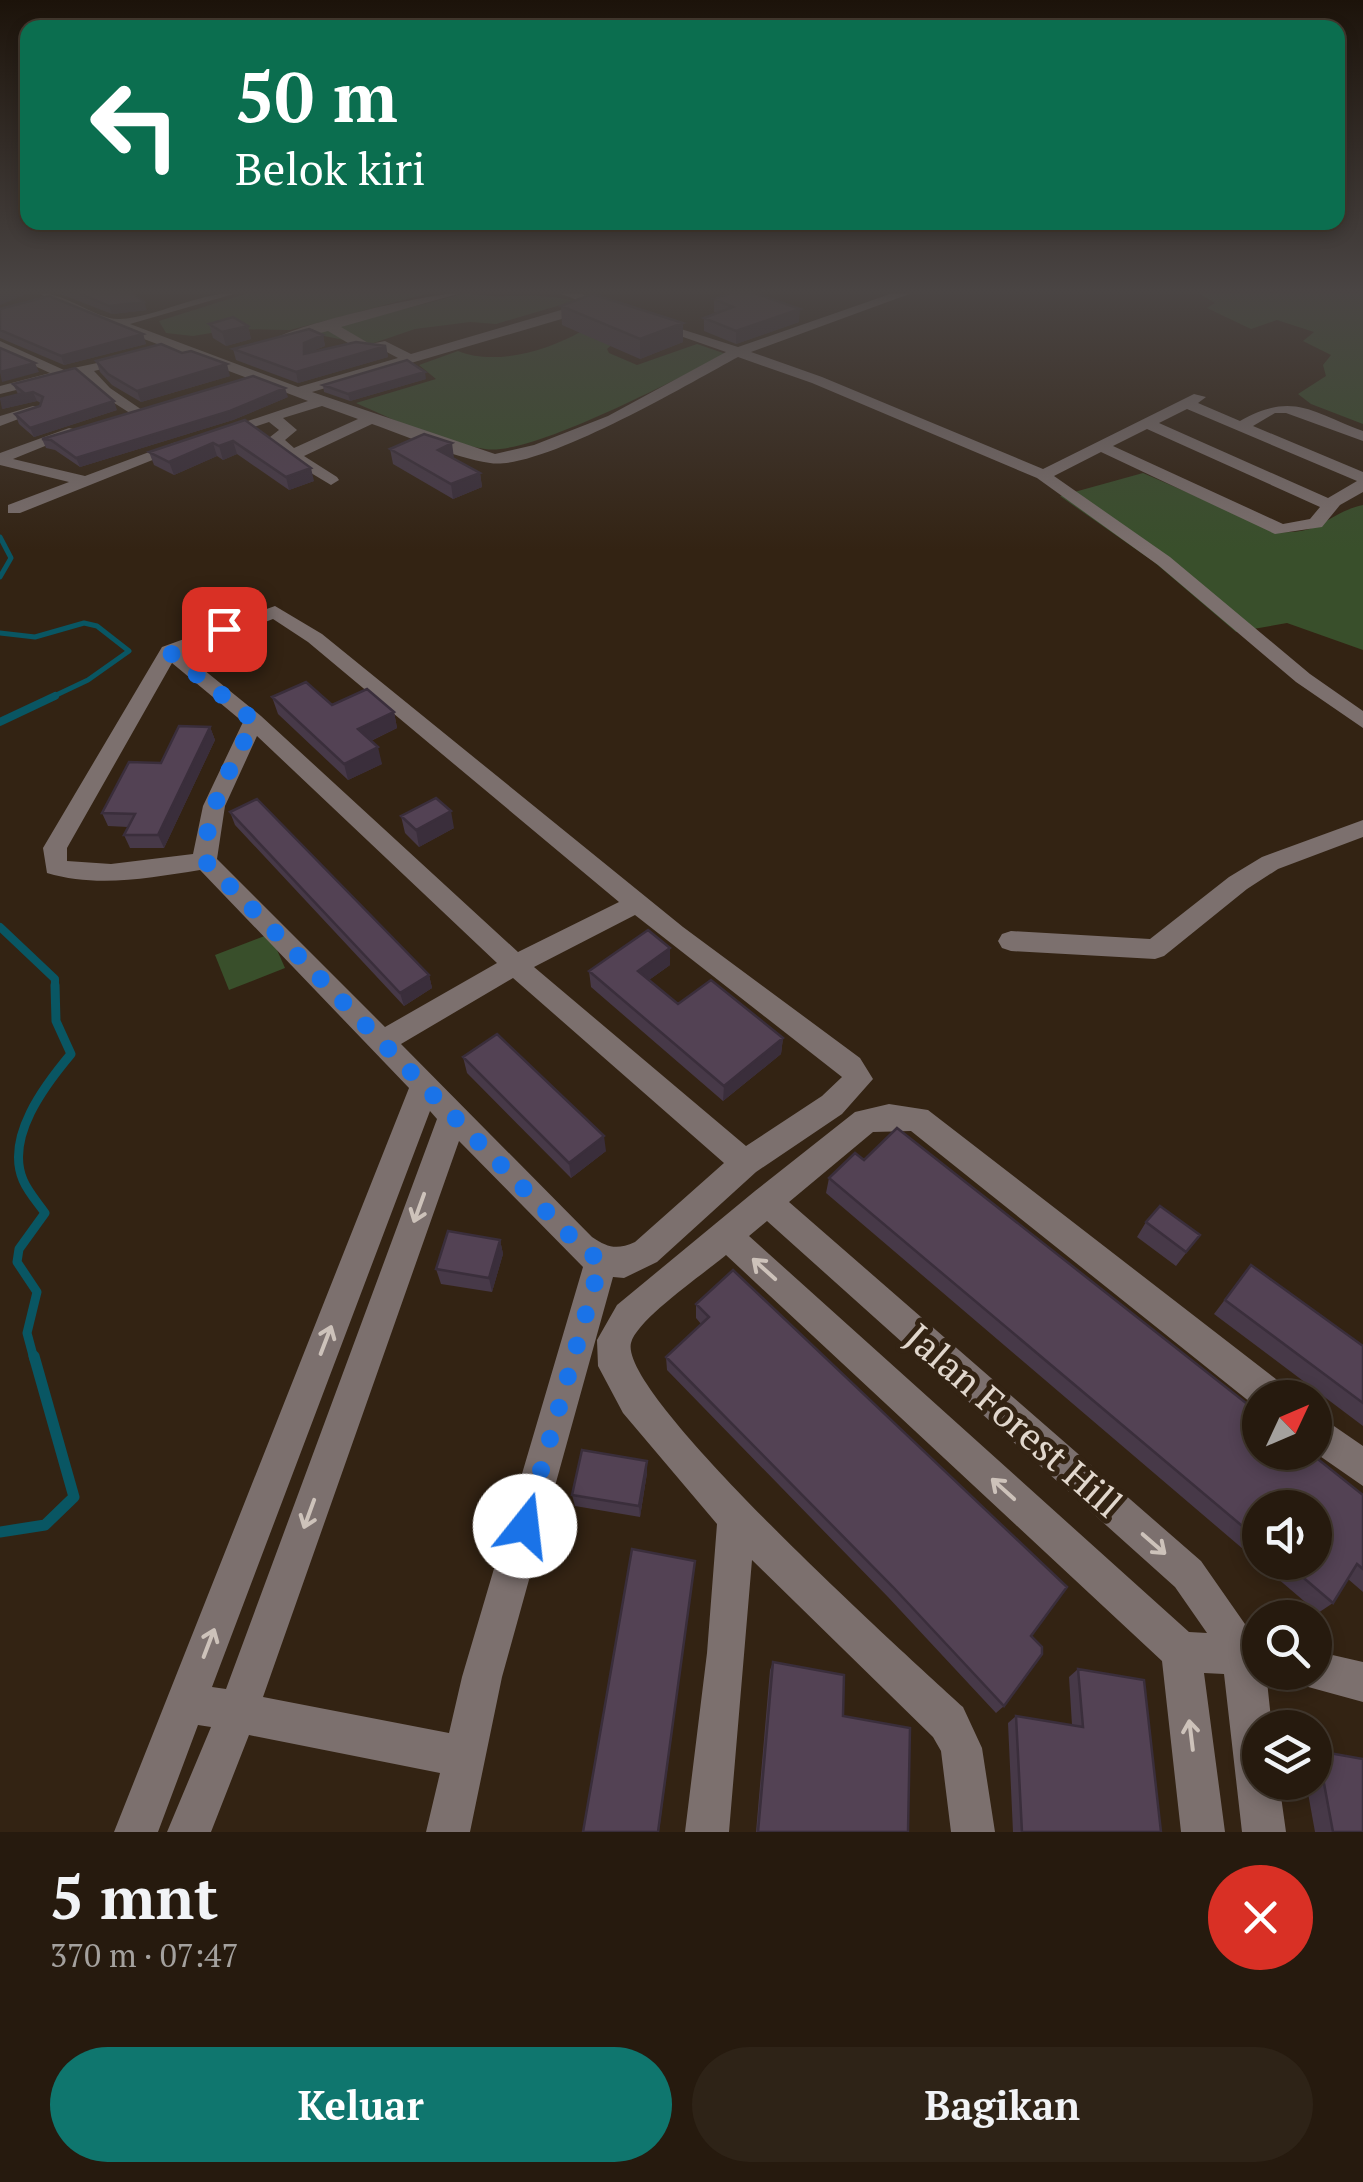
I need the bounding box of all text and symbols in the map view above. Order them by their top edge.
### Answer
text: 50 m [235,49,398,142]
icon: left [70,60,200,190]
text: Belok kiri [235,138,426,198]
pin [182,587,267,672]
icon: arrive [197,602,252,657]
one-way arrow [409,1192,427,1224]
one-way arrow [751,1258,777,1282]
street label: Jalan Forest Hill [895,1312,1133,1528]
one-way arrow [318,1325,336,1356]
north arrow [1242,1380,1332,1470]
map controls [1242,1380,1332,1800]
position arrow [473,1474,577,1578]
one-way arrow [991,1478,1016,1501]
button: sound [1242,1490,1332,1580]
one-way arrow [299,1497,317,1528]
one-way arrow [1141,1532,1166,1555]
button: search [1242,1600,1332,1690]
one-way arrow [202,1629,220,1659]
button: layers [1242,1710,1332,1800]
one-way arrow [1181,1720,1200,1752]
text: 5 mnt [50,1857,218,1936]
button: close [1208,1865,1313,1970]
text: 370 m · 07:47 [50,1934,238,1976]
button: Keluar [50,2047,672,2162]
button: Bagikan [692,2047,1313,2162]

